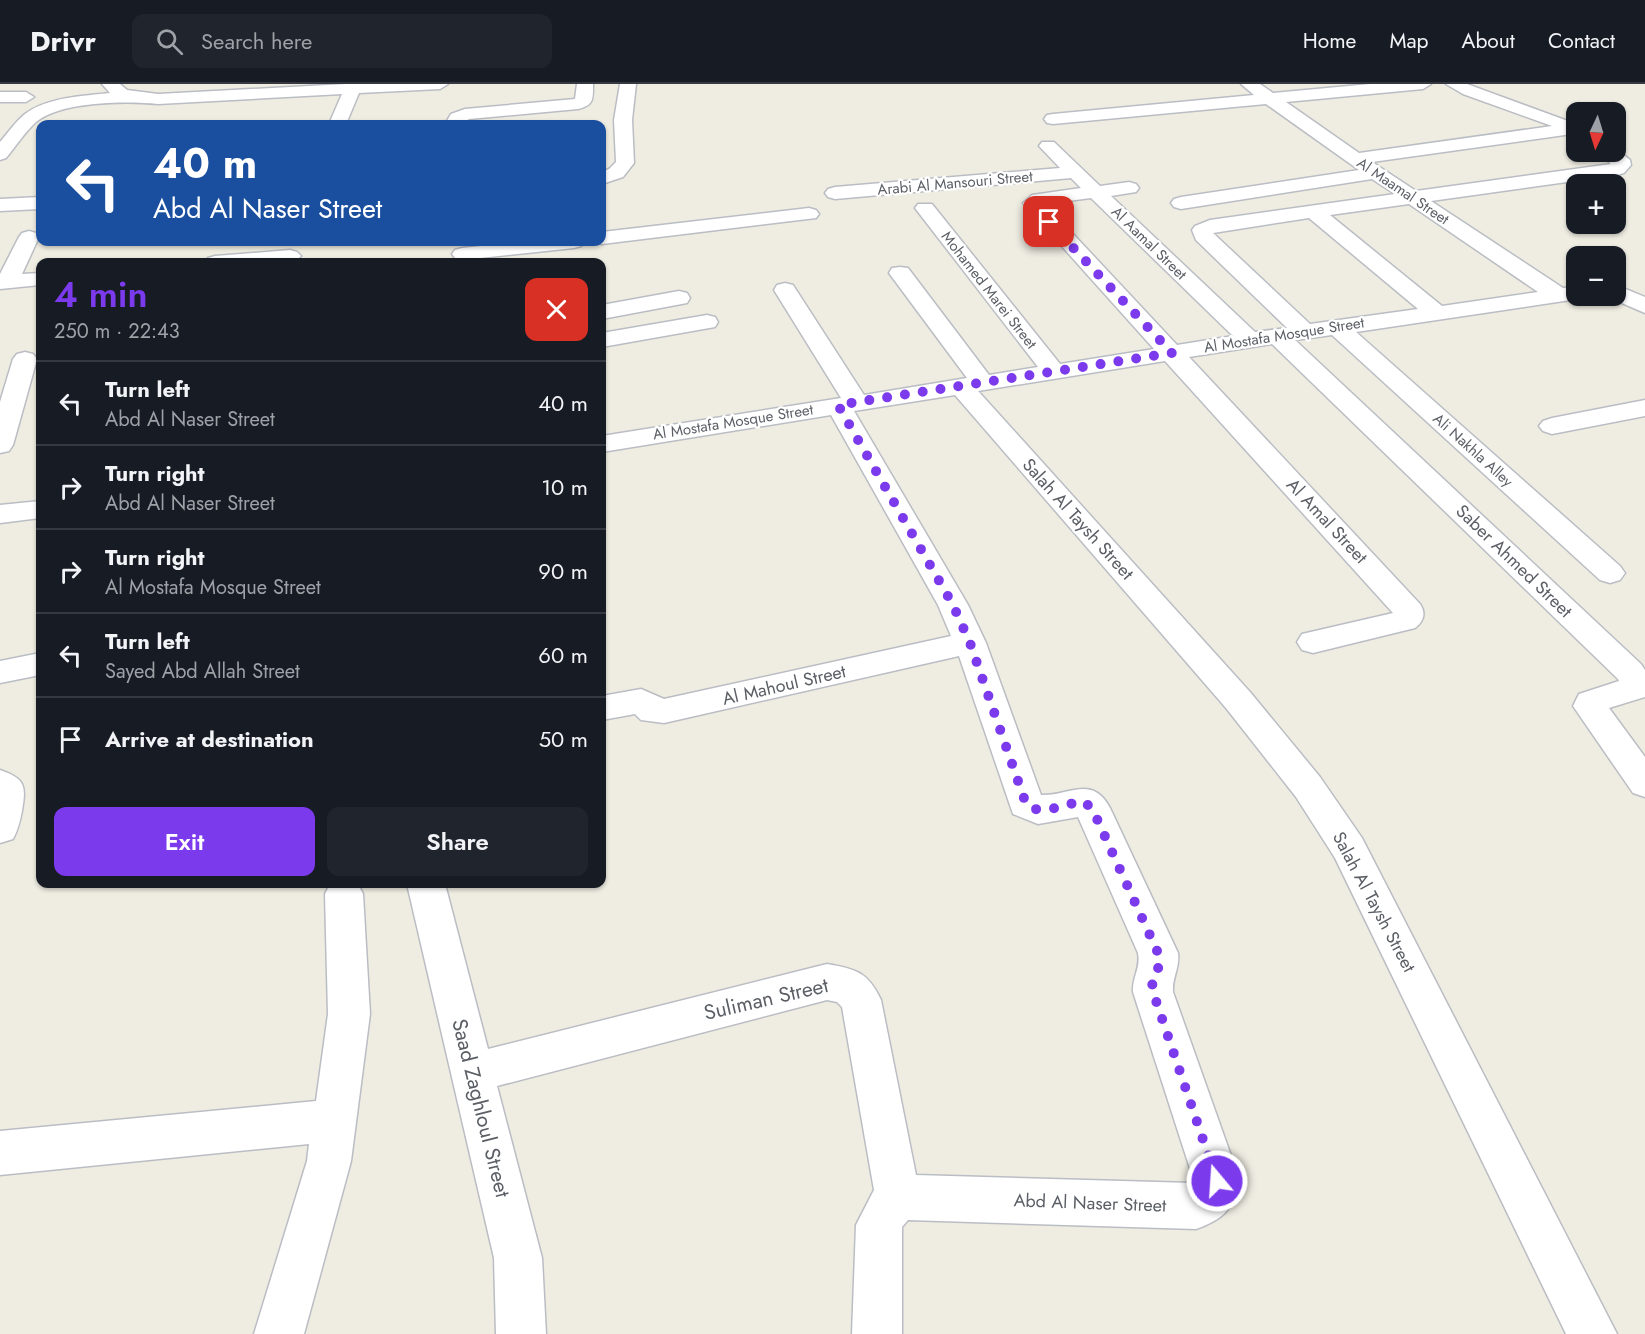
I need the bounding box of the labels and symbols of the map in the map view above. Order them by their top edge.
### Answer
north arrow [1566,102,1626,162]
street label: Al Maamal Street [1352,152,1454,230]
street label: Arabi Al Mansouri Street [876,165,1034,201]
pin [1023,196,1074,247]
street label: Al Aamal Street [1106,201,1192,285]
street label: Mohamed Marei Street [936,226,1042,354]
street label: Al Mostafa Mosque Street [1202,311,1366,359]
street label: Al Mostafa Mosque Street [651,398,815,446]
street label: Ali Nakhla Alley [1428,408,1518,492]
street label: Salah Al Taysh Street [1016,452,1140,586]
street label: Al Amal Street [1280,472,1374,570]
street label: Saber Ahmed Street [1450,499,1579,624]
street label: Al Mahoul Street [720,658,849,712]
street label: Salah Al Taysh Street [1326,827,1422,977]
street label: Suliman Street [701,970,831,1028]
street label: Saad Zaghloul Street [444,1016,518,1200]
position arrow [1185,1149,1249,1213]
street label: Abd Al Naser Street [1013,1187,1168,1219]

